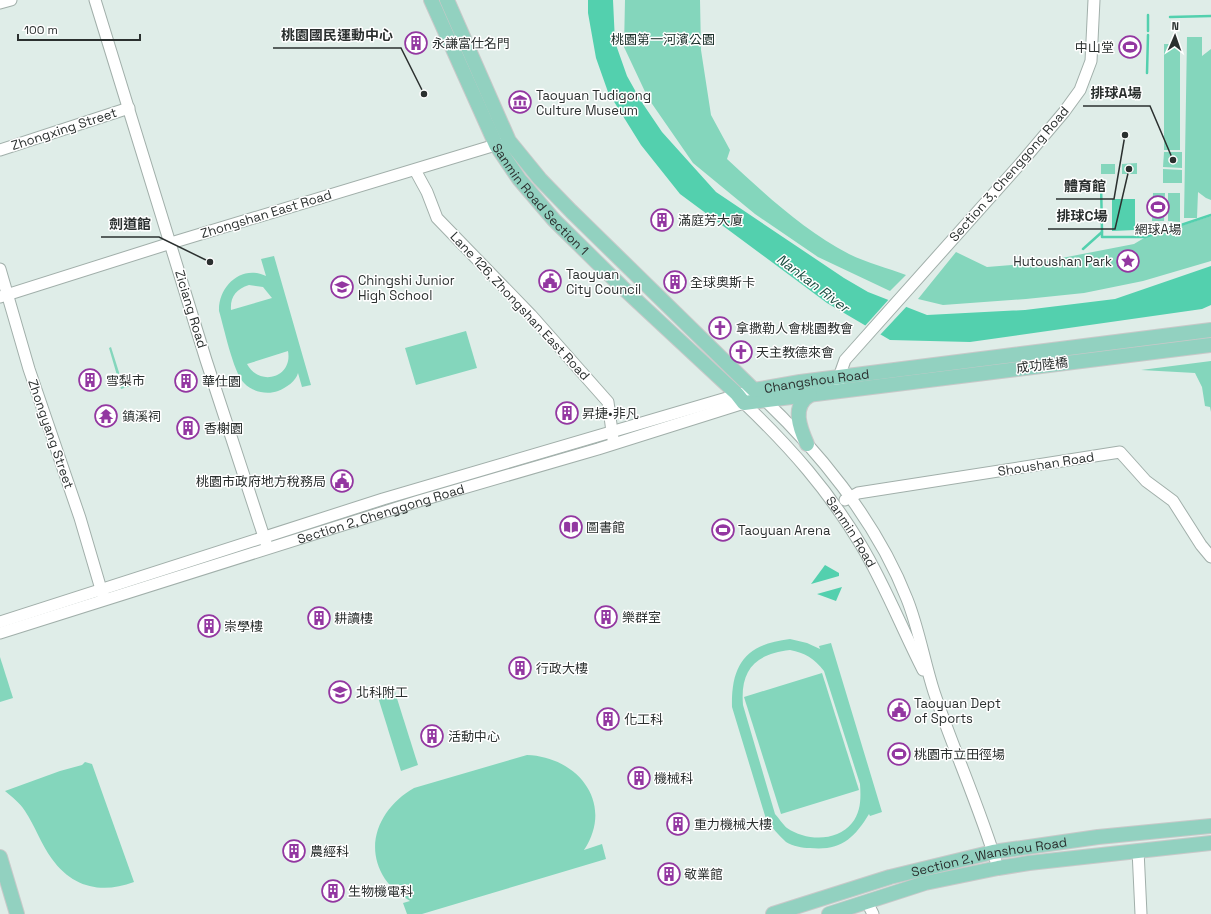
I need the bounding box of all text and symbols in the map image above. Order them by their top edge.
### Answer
scale bar [18,16,140,42]
north arrow [1155,16,1195,56]
text: N [1171,19,1179,33]
text: 100 m [24,22,58,38]
callout: 桃園國民運動中心 [273,22,401,48]
text: 桃園國民運動中心 [281,26,393,44]
building icon: 永謙富仕名門 [403,30,429,56]
park label: 桃園第一河濱公園 [611,31,715,48]
sports icon: 中山堂 [1117,34,1143,60]
place label: 永謙富仕名門 [432,35,510,52]
place label: 中山堂 [1075,39,1114,56]
callout: 排球A場 [1083,80,1150,106]
text: 排球A場 [1091,84,1141,102]
place label: Taoyuan Tudigong Culture Museum [536,87,651,119]
museum icon: Taoyuan Tudigong Culture Museum [507,89,533,115]
street label: Section 3, Chenggong Road [946,103,1072,245]
street label: Zhongxing Street [9,104,119,154]
street label: Sanmin Road Section 1 [489,140,593,258]
callout: 體育館 [1056,173,1114,199]
text: 體育館 [1064,177,1106,195]
street label: Zhongshan East Road [198,186,334,242]
sports icon: 網球A場 [1145,194,1171,220]
callout: 排球C場 [1048,203,1115,229]
building icon: 滿庭芳大廈 [649,207,675,233]
text: 排球C場 [1056,207,1108,225]
callout: 劍道館 [101,211,159,237]
place label: 滿庭芳大廈 [678,212,743,229]
text: 劍道館 [109,215,151,233]
place label: 網球A場 [1134,221,1182,238]
street label: Lane 126, Zhongshan East Road [447,228,593,384]
place icon: Hutoushan Park [1115,248,1141,274]
water label: Nankan River [773,250,854,317]
place label: Hutoushan Park [1013,253,1112,270]
place label: Taoyuan City Council [566,266,641,298]
street label: Ziciang Road [171,268,211,350]
public building icon: Taoyuan City Council [537,268,563,294]
building icon: 全球奧斯卡 [662,269,688,295]
place label: Chingshi Junior High School [358,272,455,304]
school or university icon: Chingshi Junior High School [329,274,355,300]
place label: 全球奧斯卡 [690,274,755,291]
church icon: 拿撒勒人會桃園教會 [707,315,733,341]
place label: 拿撒勒人會桃園教會 [736,320,853,337]
church icon: 天主教德來會 [728,339,754,365]
place label: 天主教德來會 [756,344,834,361]
street label: 成功陸橋 [1015,353,1069,377]
street label: Changshou Road [763,365,870,397]
building icon: 雪梨市 [77,367,103,393]
building icon: 華仕園 [173,368,199,394]
place label: 雪梨市 [106,372,145,389]
place label: 華仕園 [202,373,241,390]
street label: Zhongyang Street [24,377,78,491]
building icon: 昇捷•非凡 [554,400,580,426]
temple icon: 鎮溪祠 [93,403,119,429]
place label: 昇捷•非凡 [582,405,639,422]
place label: 鎮溪祠 [122,408,161,425]
building icon: 香榭園 [175,415,201,441]
place label: 香榭園 [204,420,243,437]
street label: Shoushan Road [997,448,1095,480]
public building icon: 桃園市政府地方稅務局 [329,468,355,494]
place label: 桃園市政府地方稅務局 [196,473,326,490]
street label: Section 2, Chenggong Road [295,480,466,547]
street label: Sanmin Road [823,493,880,570]
library icon: 圖書館 [558,514,584,540]
sports icon: Taoyuan Arena [710,517,736,543]
place label: 圖書館 [586,519,625,536]
place label: Taoyuan Arena [738,522,831,539]
building icon: 樂群室 [593,604,619,630]
building icon: 耕讀樓 [306,605,332,631]
place label: 樂群室 [622,609,661,626]
place label: 耕讀樓 [334,610,373,627]
building icon: 崇學樓 [196,613,222,639]
place label: 崇學樓 [224,618,263,635]
building icon: 行政大樓 [507,655,533,681]
place label: 行政大樓 [536,660,588,677]
school or university icon: 北科附工 [327,679,353,705]
place label: 北科附工 [356,684,408,701]
place label: Taoyuan Dept of Sports [914,695,1001,727]
public building icon: Taoyuan Dept of Sports [886,697,912,723]
building icon: 化工科 [595,706,621,732]
place label: 化工科 [624,711,663,728]
building icon: 活動中心 [419,723,445,749]
place label: 活動中心 [448,728,500,745]
sports icon: 桃園市立田徑場 [886,741,912,767]
place label: 桃園市立田徑場 [914,746,1005,763]
building icon: 機械科 [626,765,652,791]
place label: 機械科 [654,770,693,787]
building icon: 重力機械大樓 [665,811,691,837]
place label: 重力機械大樓 [694,816,772,833]
street label: Section 2, Wanshou Road [909,833,1068,880]
building icon: 農經科 [281,838,307,864]
place label: 農經科 [310,843,349,860]
building icon: 敬業館 [656,861,682,887]
place label: 敬業館 [684,866,723,883]
building icon: 生物機電科 [320,878,346,904]
place label: 生物機電科 [348,883,413,900]

